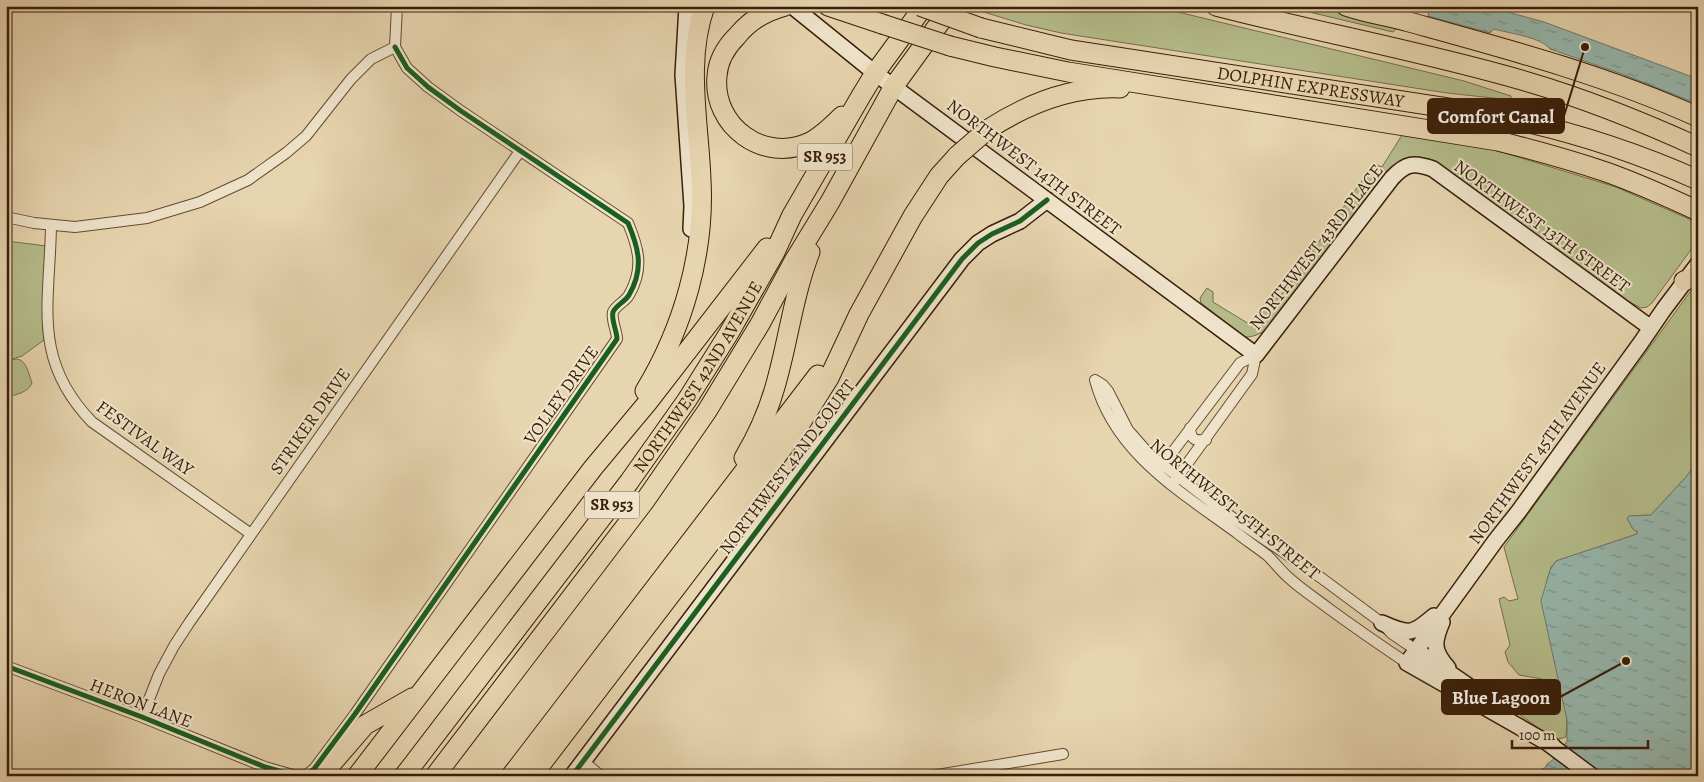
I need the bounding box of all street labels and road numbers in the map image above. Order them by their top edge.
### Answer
street label: DOLPHIN EXPRESSWAY [1215,61,1407,113]
street label: NORTHWEST 14TH STREET [942,93,1126,241]
road number: SR 953 [798,144,852,170]
street label: NORTHWEST 13TH STREET [1449,154,1635,298]
street label: NORTHWEST 43RD PLACE [1244,159,1388,335]
street label: NORTHWEST 42ND AVENUE [627,277,768,477]
street label: VOLLEY DRIVE [517,341,604,450]
street label: NORTHWEST 45TH AVENUE [1463,357,1611,549]
street label: STRIKER DRIVE [264,363,356,479]
street label: NORTHWEST 42ND COURT [713,375,861,559]
street label: FESTIVAL WAY [92,395,199,482]
street label: NORTHWEST 15TH STREET [1145,433,1325,585]
road number: SR 953 [584,492,640,518]
street label: HERON LANE [86,673,196,733]

